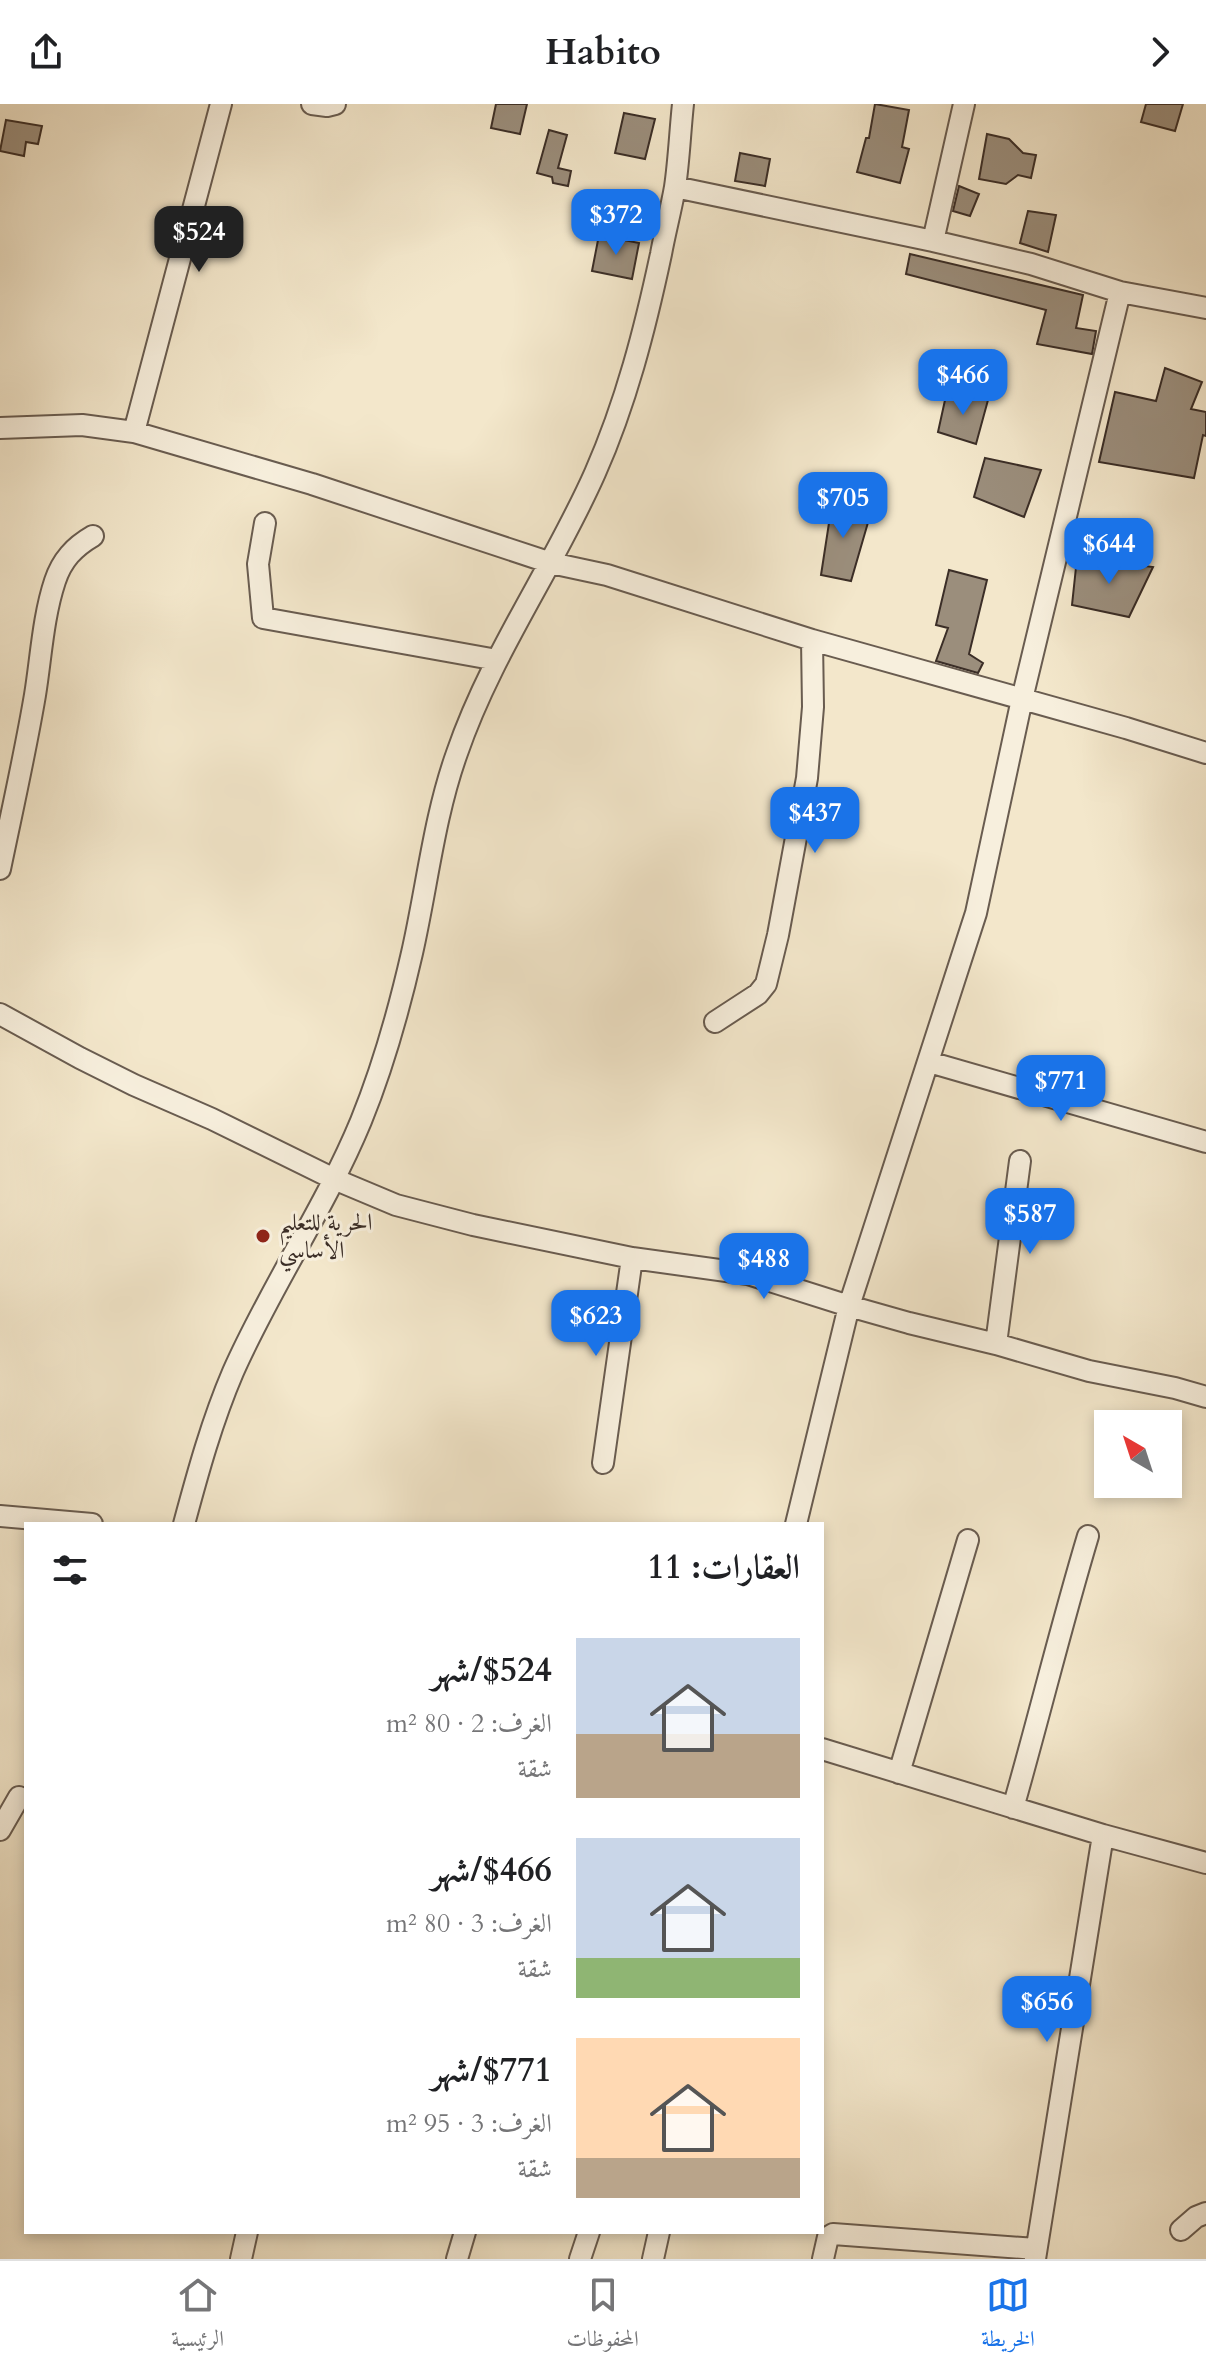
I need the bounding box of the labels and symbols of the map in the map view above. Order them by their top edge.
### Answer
pin: $372 [569,189,663,257]
pin: $524 [152,206,246,274]
pin: $466 [916,349,1010,417]
pin: $705 [796,472,890,540]
pin: $644 [1062,518,1156,586]
pin: $437 [768,787,862,855]
pin: $771 [1014,1055,1108,1123]
pin: $587 [983,1188,1077,1256]
place label: الحرية للتعليم الأساسي [279,1206,373,1272]
marker: الحرية للتعليم الأساسي [254,1227,272,1245]
pin: $488 [717,1233,811,1301]
pin: $623 [549,1290,643,1358]
north arrow [1094,1410,1182,1498]
pin: $656 [1000,1976,1094,2044]

